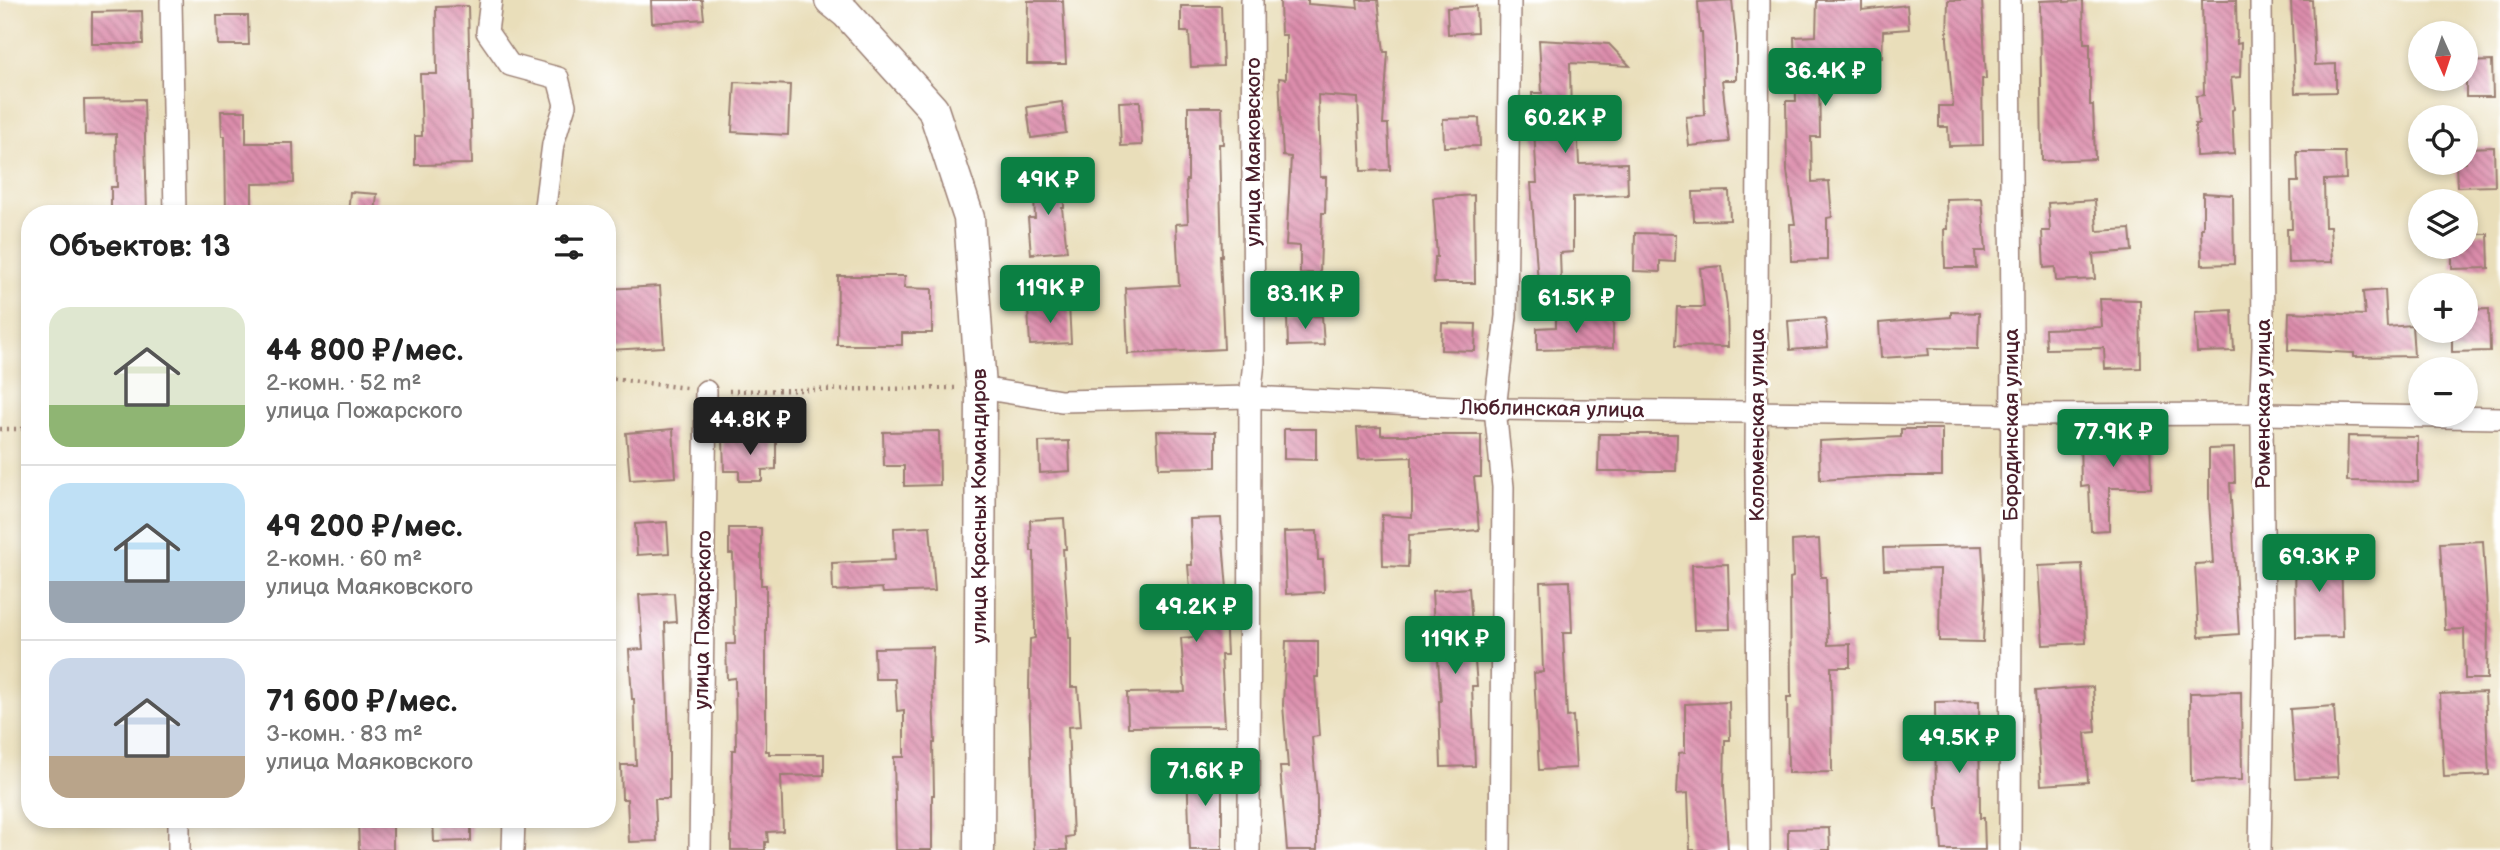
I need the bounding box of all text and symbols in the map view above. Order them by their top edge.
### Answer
north arrow [2408,21,2478,91]
map controls [2408,21,2478,427]
pin: 36.4K ₽ [1760,48,1890,108]
text: 36.4K ₽ [1784,57,1866,85]
street label: улица Маяковского [1241,58,1266,246]
pin: 60.2K ₽ [1500,96,1630,155]
text: 60.2K ₽ [1524,104,1606,132]
button: locate [2408,105,2478,175]
pin: 49K ₽ [999,158,1097,217]
text: 49K ₽ [1017,166,1079,194]
button: layers [2408,189,2478,259]
icon: filters [550,228,588,266]
text: Объектов: 13 [49,229,230,265]
pin: 119K ₽ [993,266,1107,325]
pin: 83.1K ₽ [1240,272,1370,331]
button: + [2408,273,2478,343]
text: 119K ₽ [1016,274,1084,302]
pin: 61.5K ₽ [1511,276,1641,335]
text: 83.1K ₽ [1266,280,1344,308]
text: 61.5K ₽ [1537,284,1615,312]
street label: Роменская улица [2251,318,2276,489]
street label: Коломенская улица [1745,328,1770,522]
street label: Бородинская улица [1999,328,2024,522]
text: 44 800 ₽/мес. [266,333,463,369]
icon: home [105,335,189,419]
button: − [2408,357,2478,427]
text: 2-комн. · 52 m² [266,369,421,397]
street label: улица Красных Командиров [967,369,992,643]
street label: Люблинская улица [1458,395,1645,423]
text: улица Пожарского [266,397,462,425]
pin: 44.8K ₽ [685,398,815,457]
text: 44.8K ₽ [709,406,791,434]
pin: 77.9K ₽ [2048,410,2178,469]
text: 77.9K ₽ [2073,418,2153,446]
text: 49 200 ₽/мес. [266,509,463,545]
icon: home [105,511,189,595]
street label: улица Пожарского [689,530,717,710]
pin: 69.3K ₽ [2254,534,2384,594]
text: 69.3K ₽ [2278,543,2360,571]
text: 2-комн. · 60 m² [266,545,422,573]
text: улица Маяковского [266,573,473,601]
pin: 49.2K ₽ [1131,584,1261,644]
text: 49.2K ₽ [1155,593,1237,621]
pin: 119K ₽ [1398,616,1512,676]
text: 119K ₽ [1421,625,1489,653]
text: 71 600 ₽/мес. [266,684,457,720]
icon: home [105,686,189,770]
pin: 49.5K ₽ [1894,716,2024,775]
text: 3-комн. · 83 m² [266,720,423,748]
text: 49.5K ₽ [1919,724,1999,752]
text: улица Маяковского [266,748,473,776]
pin: 71.6K ₽ [1140,748,1270,808]
text: 71.6K ₽ [1167,757,1243,785]

